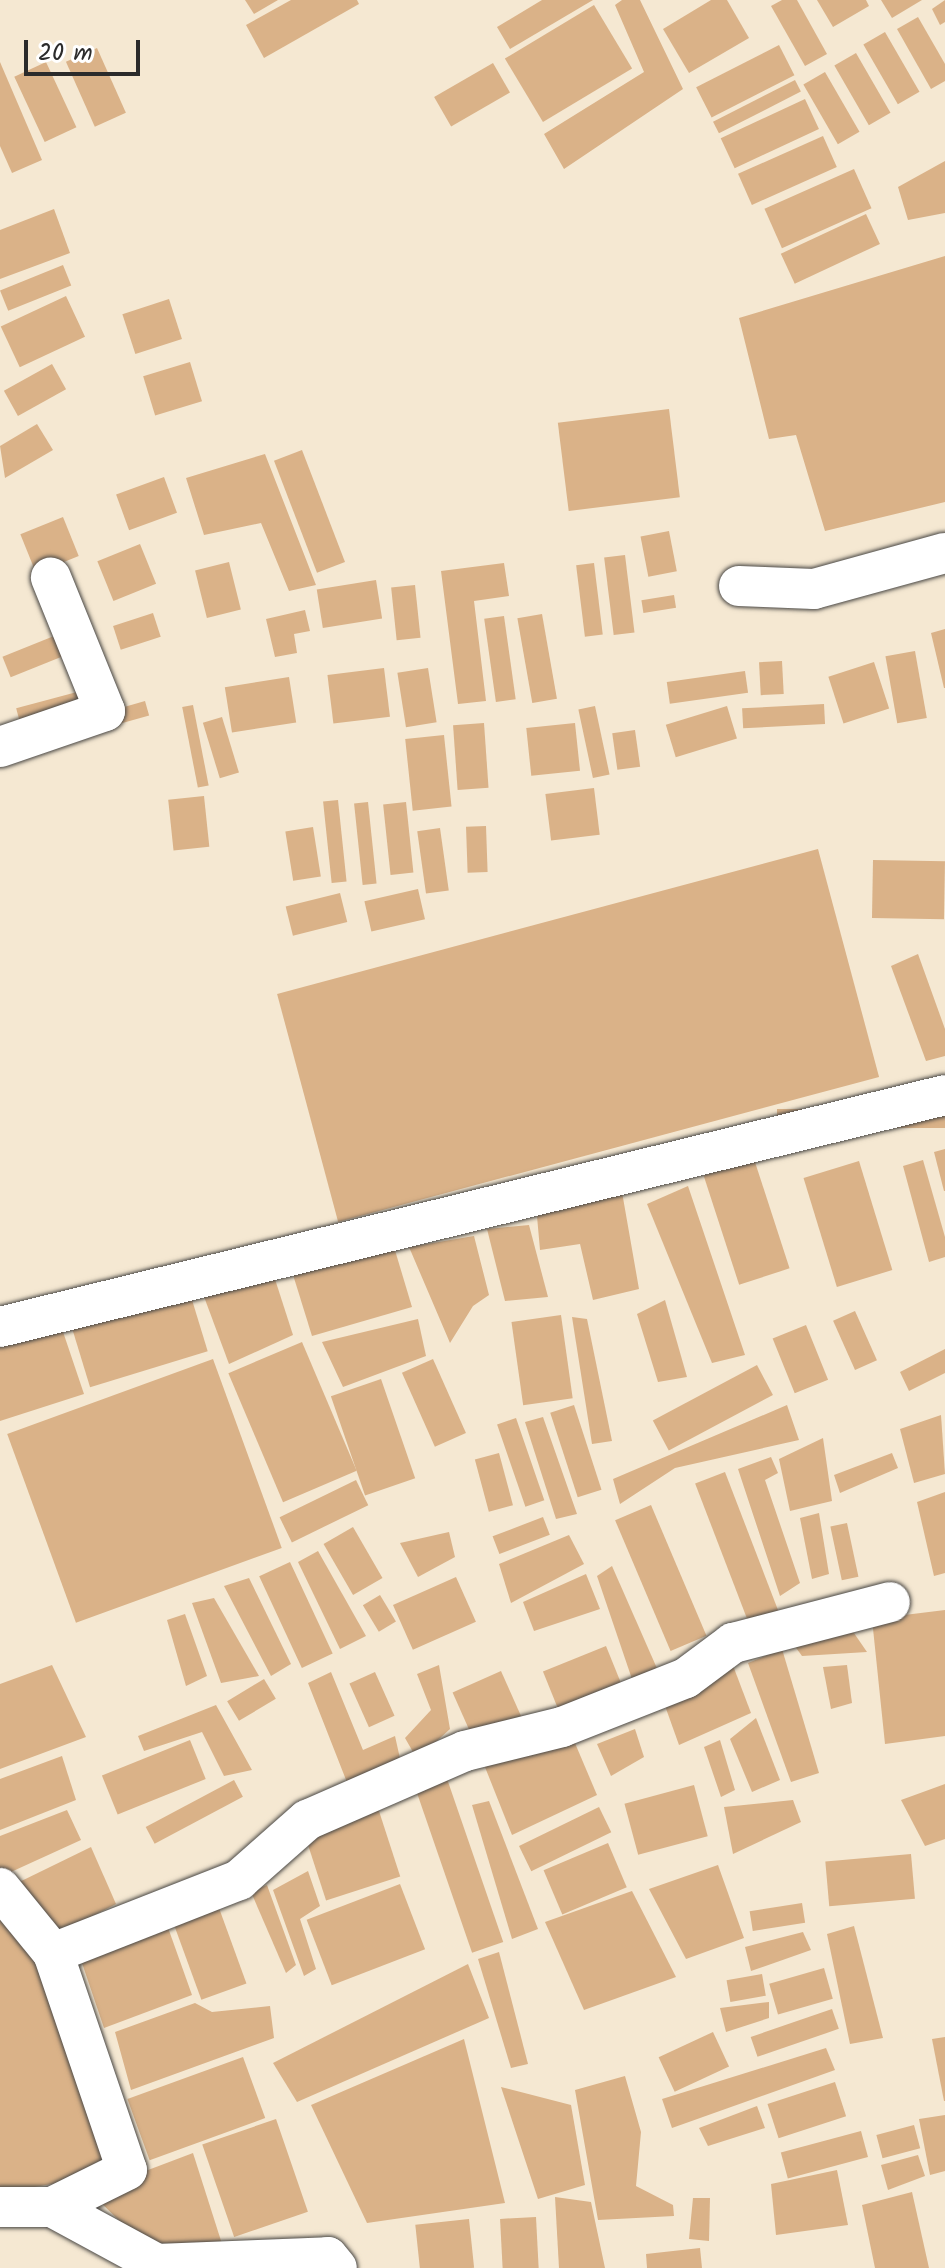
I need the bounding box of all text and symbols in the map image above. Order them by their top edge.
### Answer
scale bar [28,24,144,74]
text: 20 m [38,34,93,73]

